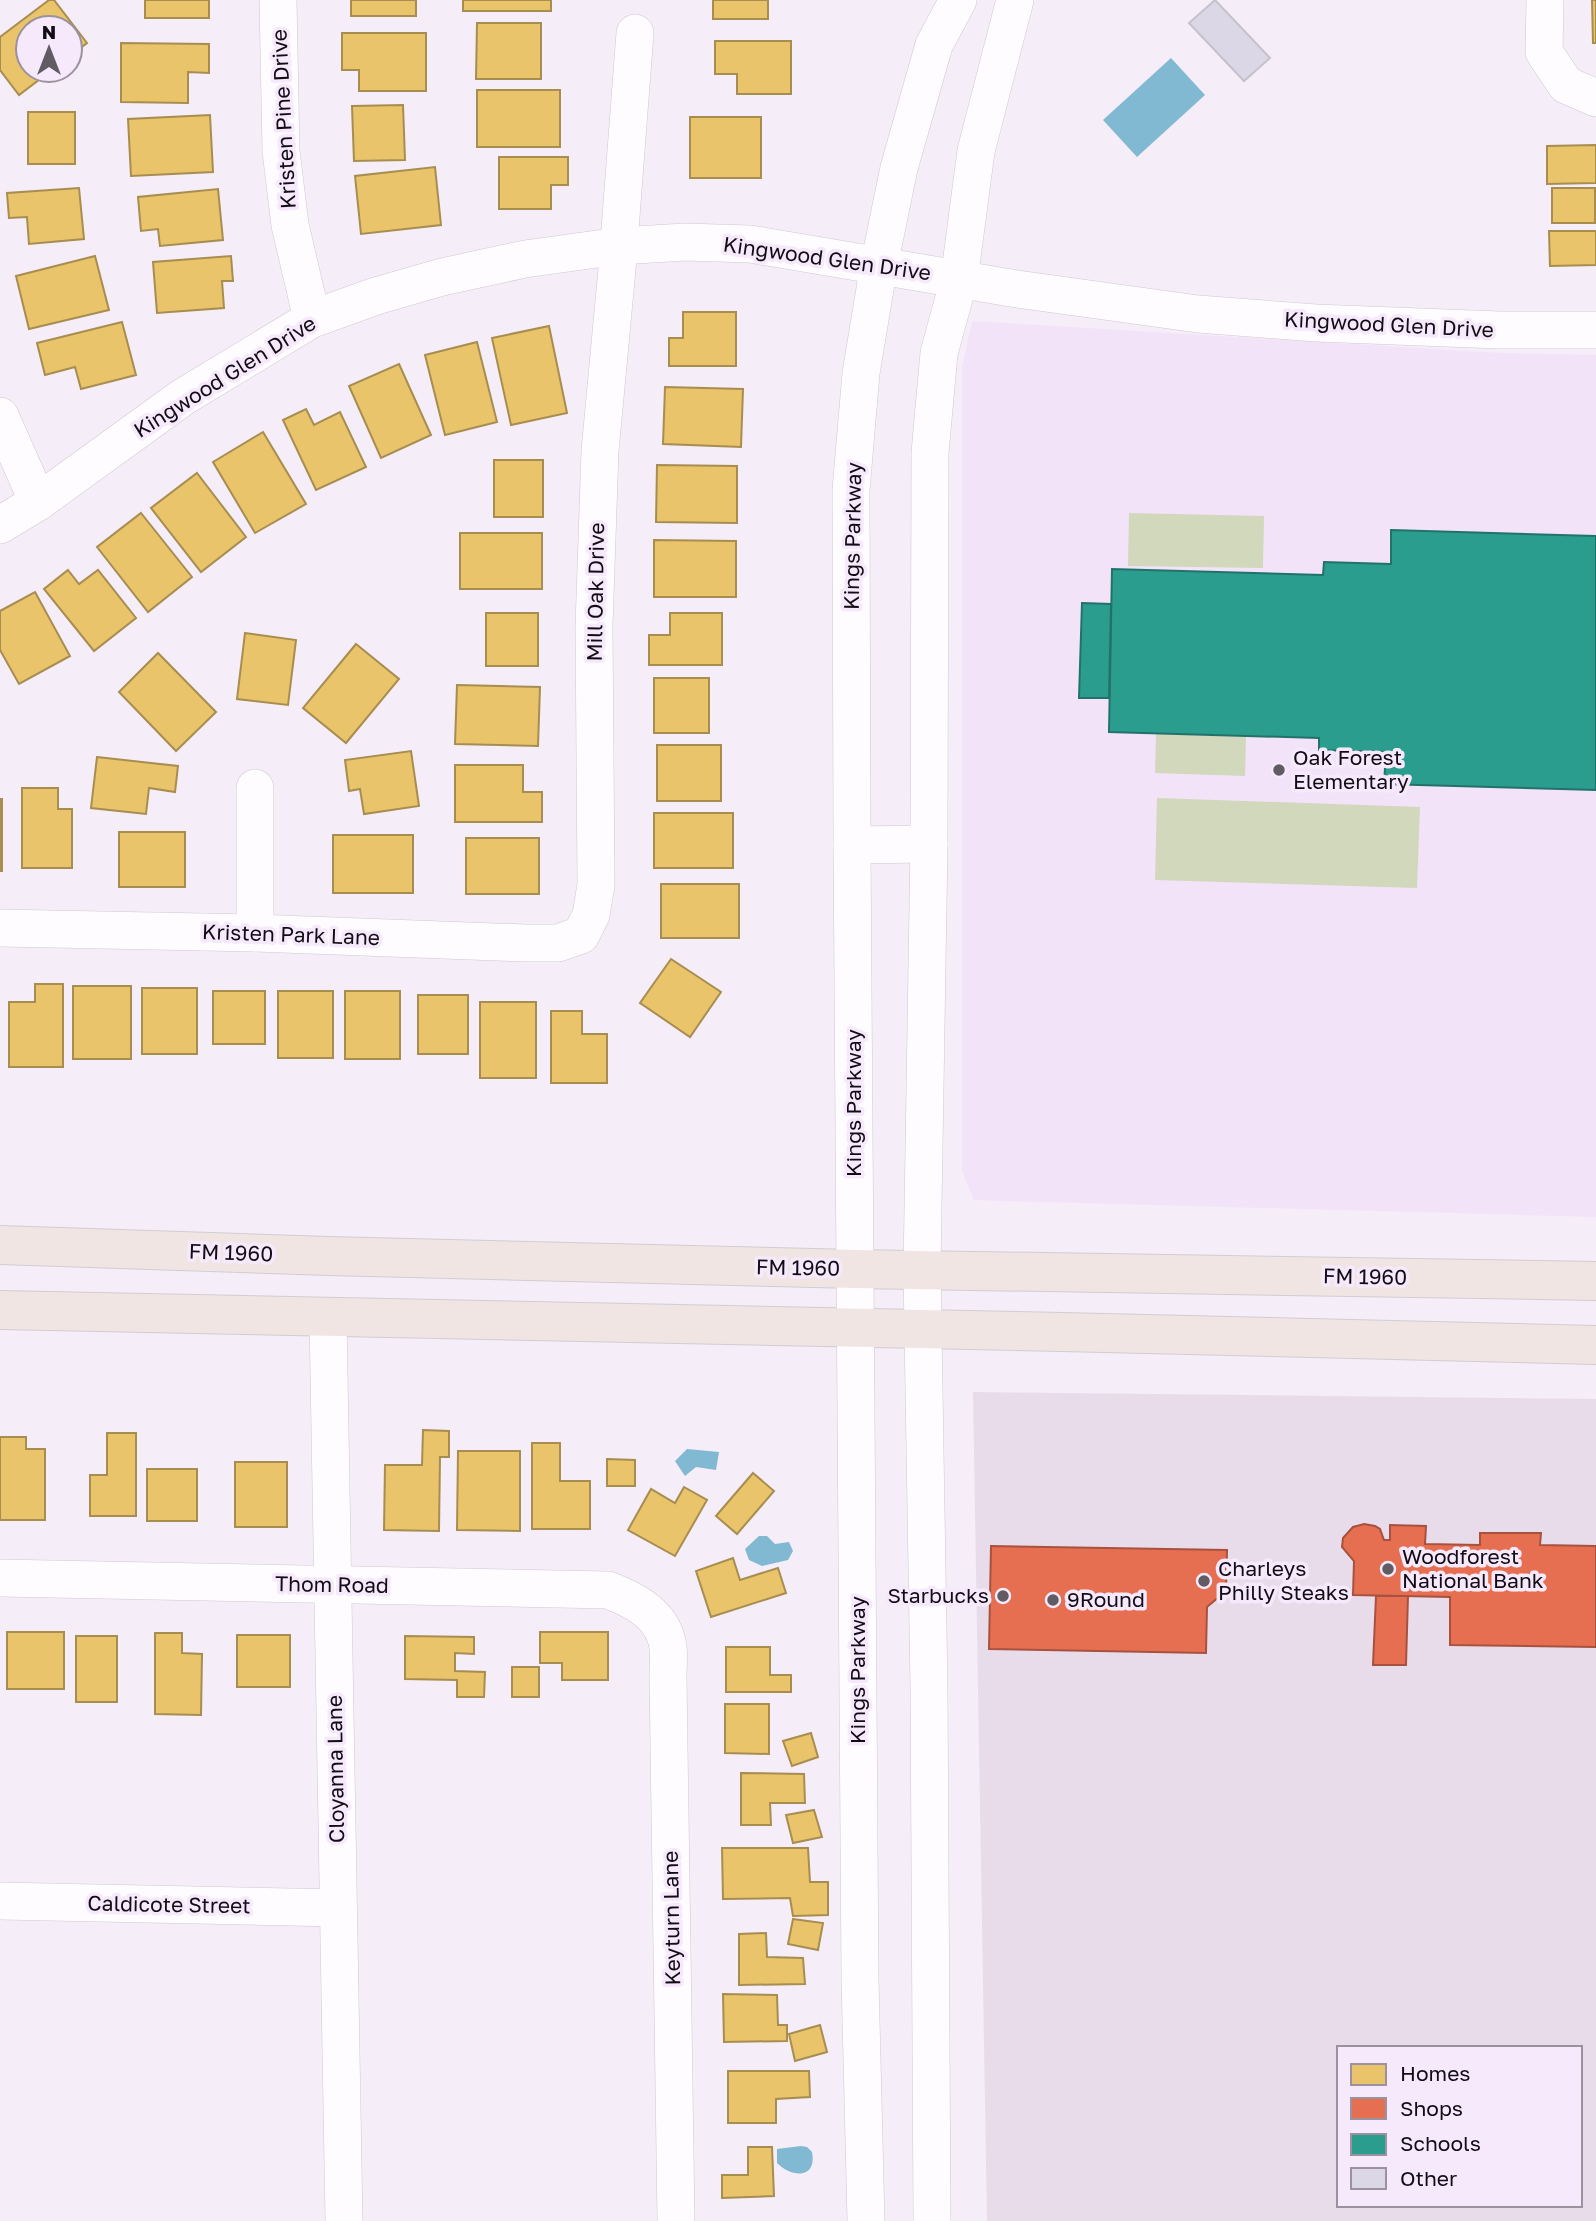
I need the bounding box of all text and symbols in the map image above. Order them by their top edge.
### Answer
north arrow [14,14,84,84]
text: N [42,20,56,43]
street label: Kristen Pine Drive [265,29,301,210]
street label: Kingwood Glen Drive [721,231,933,285]
street label: Kingwood Glen Drive [1284,306,1494,342]
street label: Kingwood Glen Drive [129,310,320,443]
street label: Kings Parkway [838,462,866,610]
street label: Mill Oak Drive [581,522,609,662]
place label: Oak Forest Elementary [1293,744,1409,794]
marker: Oak Forest Elementary [1271,762,1287,778]
street label: Kristen Park Lane [202,918,380,950]
street label: Kings Parkway [840,1029,866,1177]
street label: FM 1960 [188,1238,274,1266]
street label: FM 1960 [756,1253,840,1281]
street label: FM 1960 [1323,1262,1407,1290]
place label: Woodforest National Bank [1402,1543,1544,1593]
place label: Charleys Philly Steaks [1218,1555,1349,1605]
marker: Woodforest National Bank [1380,1561,1396,1577]
street label: Thom Road [275,1570,389,1598]
marker: Charleys Philly Steaks [1196,1573,1212,1589]
place label: Starbucks [887,1582,989,1608]
place label: 9Round [1067,1586,1145,1612]
marker: Starbucks [995,1588,1011,1604]
marker: 9Round [1045,1592,1061,1608]
street label: Kings Parkway [844,1596,870,1744]
street label: Cloyanna Lane [321,1695,349,1843]
street label: Keyturn Lane [657,1850,685,1986]
street label: Caldicote Street [87,1890,251,1918]
legend [1337,2046,1582,2207]
text: Homes [1400,2060,1470,2086]
text: Shops [1400,2095,1463,2121]
text: Schools [1400,2130,1481,2156]
text: Other [1400,2165,1457,2191]

